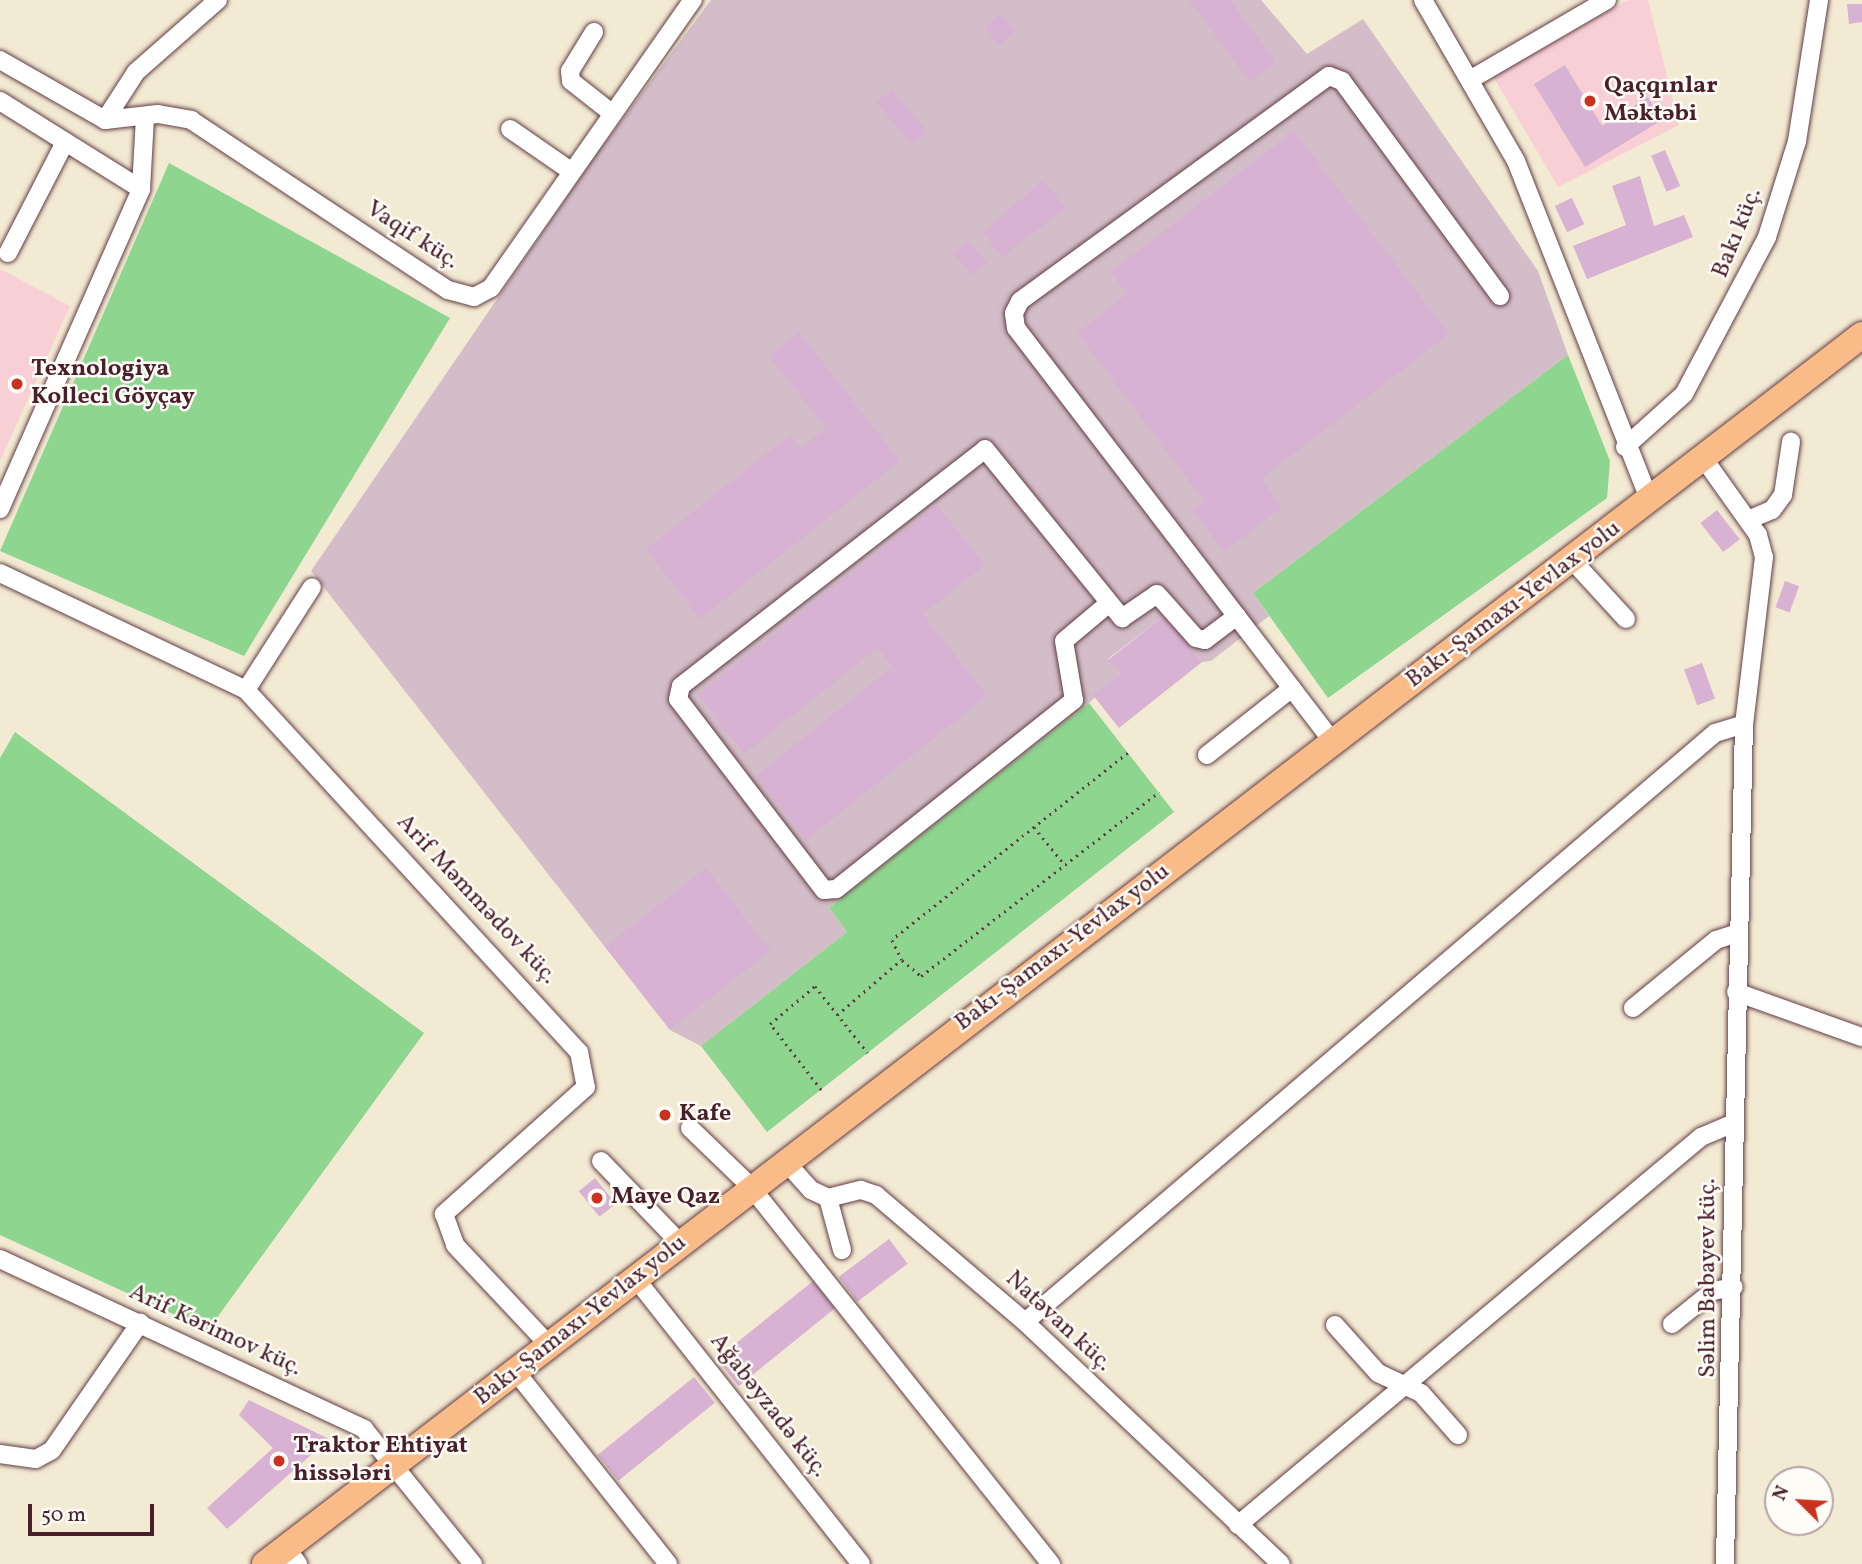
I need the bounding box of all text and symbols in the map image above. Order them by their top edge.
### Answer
place label: Qaçqınlar Məktəbi [1604,73,1718,129]
marker: Qaçqınlar Məktəbi [1582,93,1598,109]
street label: Bakı küç. [1707,184,1769,282]
street label: Vaqif küç. [361,196,463,276]
place label: Texnologiya Kolleci Göyçay [31,356,195,412]
marker: Texnologiya Kolleci Göyçay [9,376,25,392]
street label: Bakı-Şamaxı-Yevlax yolu [1401,515,1627,695]
street label: Arif Məmmədov küç. [390,809,562,991]
street label: Bakı-Şamaxı-Yevlax yolu [950,858,1176,1038]
place label: Kafe [679,1101,731,1129]
marker: Kafe [657,1107,673,1123]
street label: Səlim Babayev küç. [1695,1178,1723,1378]
place label: Maye Qaz [611,1184,720,1212]
marker: Maye Qaz [589,1190,605,1206]
street label: Bakı-Şamaxı-Yevlax yolu [469,1229,693,1413]
street label: Natəvan küç. [999,1265,1117,1379]
street label: Arif Kərimov küç. [125,1279,305,1383]
street label: Ağabəyzadə küç. [703,1328,833,1484]
place label: Traktor Ehtiyat hissələri [293,1433,468,1489]
marker: Traktor Ehtiyat hissələri [271,1453,287,1469]
north arrow [1764,1466,1834,1536]
text: N [1767,1482,1796,1505]
scale bar [32,1490,158,1534]
text: 50 m [41,1501,86,1530]

